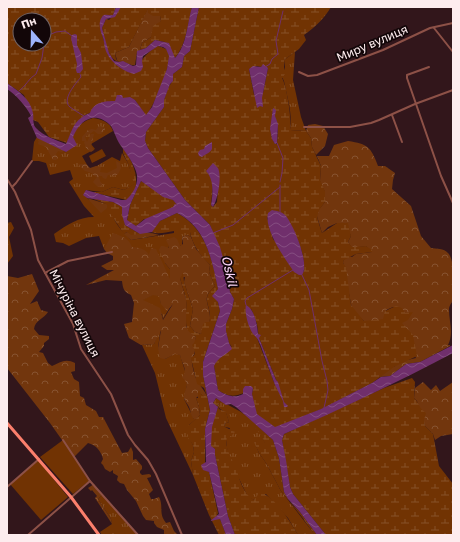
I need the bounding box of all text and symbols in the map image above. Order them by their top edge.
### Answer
north arrow [12,12,52,52]
text: Пн [19,13,38,31]
street label: Миру вулиця [334,21,410,65]
water label: Oskil [219,254,242,289]
street label: Мічуріна вулиця [46,267,104,359]

